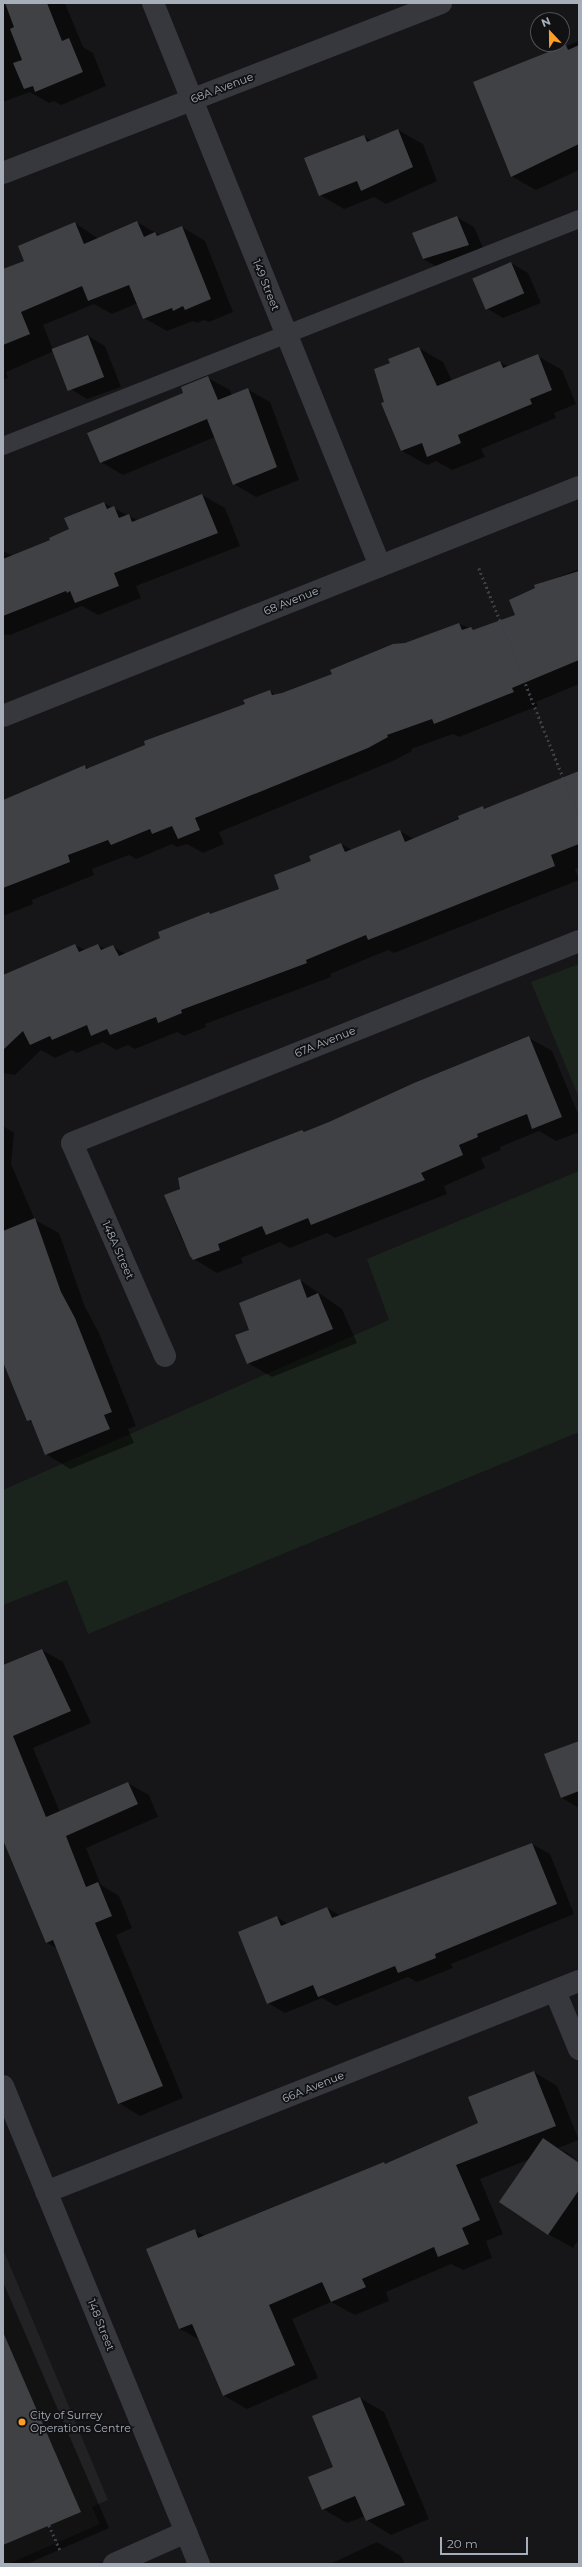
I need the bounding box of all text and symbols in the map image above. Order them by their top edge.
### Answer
north arrow [530,12,570,52]
text: N [539,14,553,30]
street label: 68A Avenue [189,70,255,106]
street label: 149 Street [250,257,282,313]
street label: 68 Avenue [262,584,320,618]
street label: 67A Avenue [293,1024,357,1060]
street label: 148A Street [99,1219,137,1281]
street label: 66A Avenue [280,2069,346,2105]
street label: 148 Street [85,2297,117,2353]
place label: City of Surrey Operations Centre [30,2409,131,2435]
marker: City of Surrey Operations Centre [17,2417,27,2427]
scale bar [442,2529,530,2555]
text: 20 m [447,2536,478,2551]

